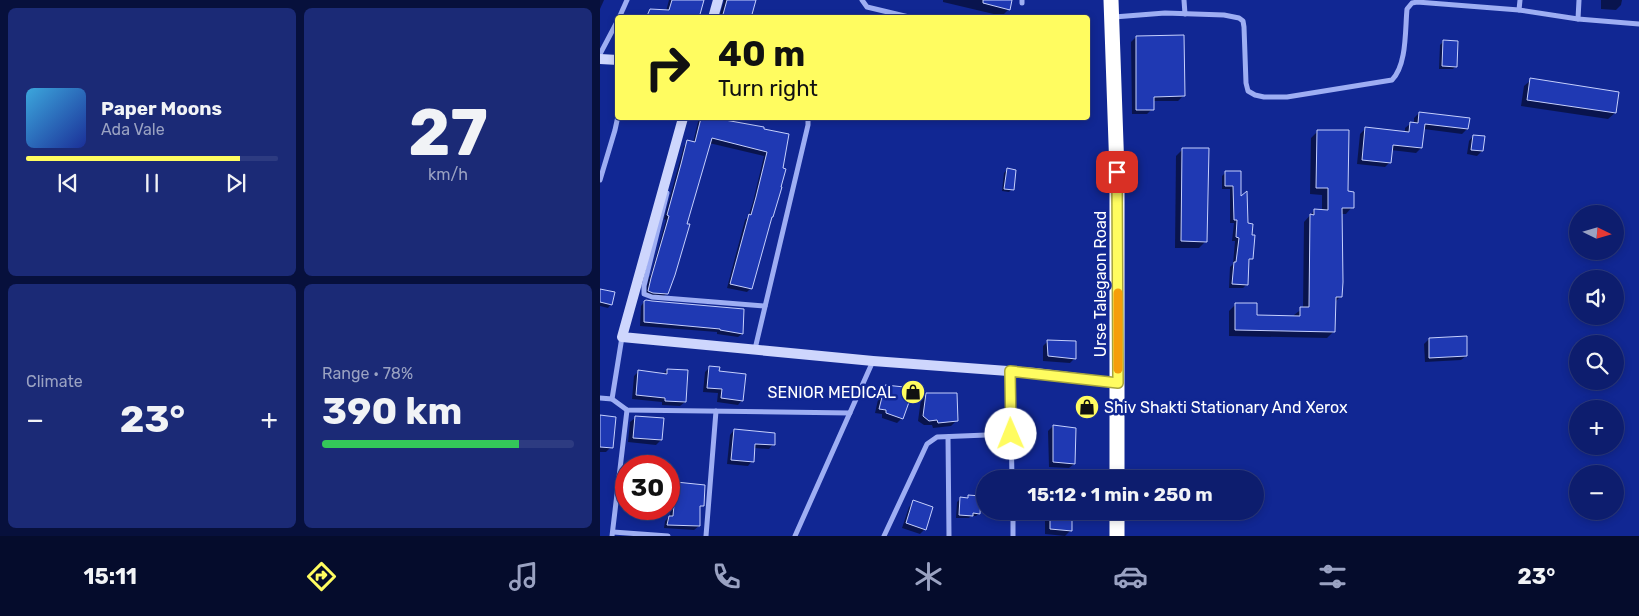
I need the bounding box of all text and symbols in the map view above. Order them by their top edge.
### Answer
text: 40 m [718,33,805,75]
icon: right [635,35,700,100]
text: Turn right [718,75,818,102]
text: 27 [408,94,488,171]
text: Paper Moons [101,97,222,120]
text: Ada Vale [101,120,165,139]
pin [1096,151,1138,193]
icon: arrive [1103,158,1131,186]
text: km/h [428,165,468,184]
icon: previous [54,169,82,197]
icon: pause [138,169,166,197]
icon: next [222,169,250,197]
north arrow [1569,205,1624,260]
map controls [1569,205,1624,520]
street label: Urse Talegaon Road [1091,211,1110,357]
button: sound [1569,270,1624,325]
button: search [1569,335,1624,390]
text: Range · 78% [322,364,413,383]
text: Climate [26,372,83,391]
shop icon: SENIOR MEDICAL [900,379,926,405]
place label: SENIOR MEDICAL [768,383,896,402]
text: 390 km [322,388,462,434]
shop icon: Shiv Shakti Stationary And Xerox [1074,394,1100,420]
text: 23° [120,396,185,442]
place label: Shiv Shakti Stationary And Xerox [1104,398,1348,417]
button: + [1569,400,1624,455]
text: − [26,403,44,436]
text: + [261,403,278,436]
position arrow [984,407,1036,459]
speed limit sign: 30 [615,455,680,520]
button: − [1569,465,1624,520]
text: 15:12 · 1 min · 250 m [1027,483,1213,506]
icon: directions [304,559,339,594]
icon: music [506,559,541,594]
icon: phone [709,559,744,594]
icon: climate [911,559,946,594]
icon: car [1113,559,1148,594]
icon: filters [1315,559,1350,594]
text: 15:11 [84,563,137,590]
text: 23° [1517,563,1555,590]

